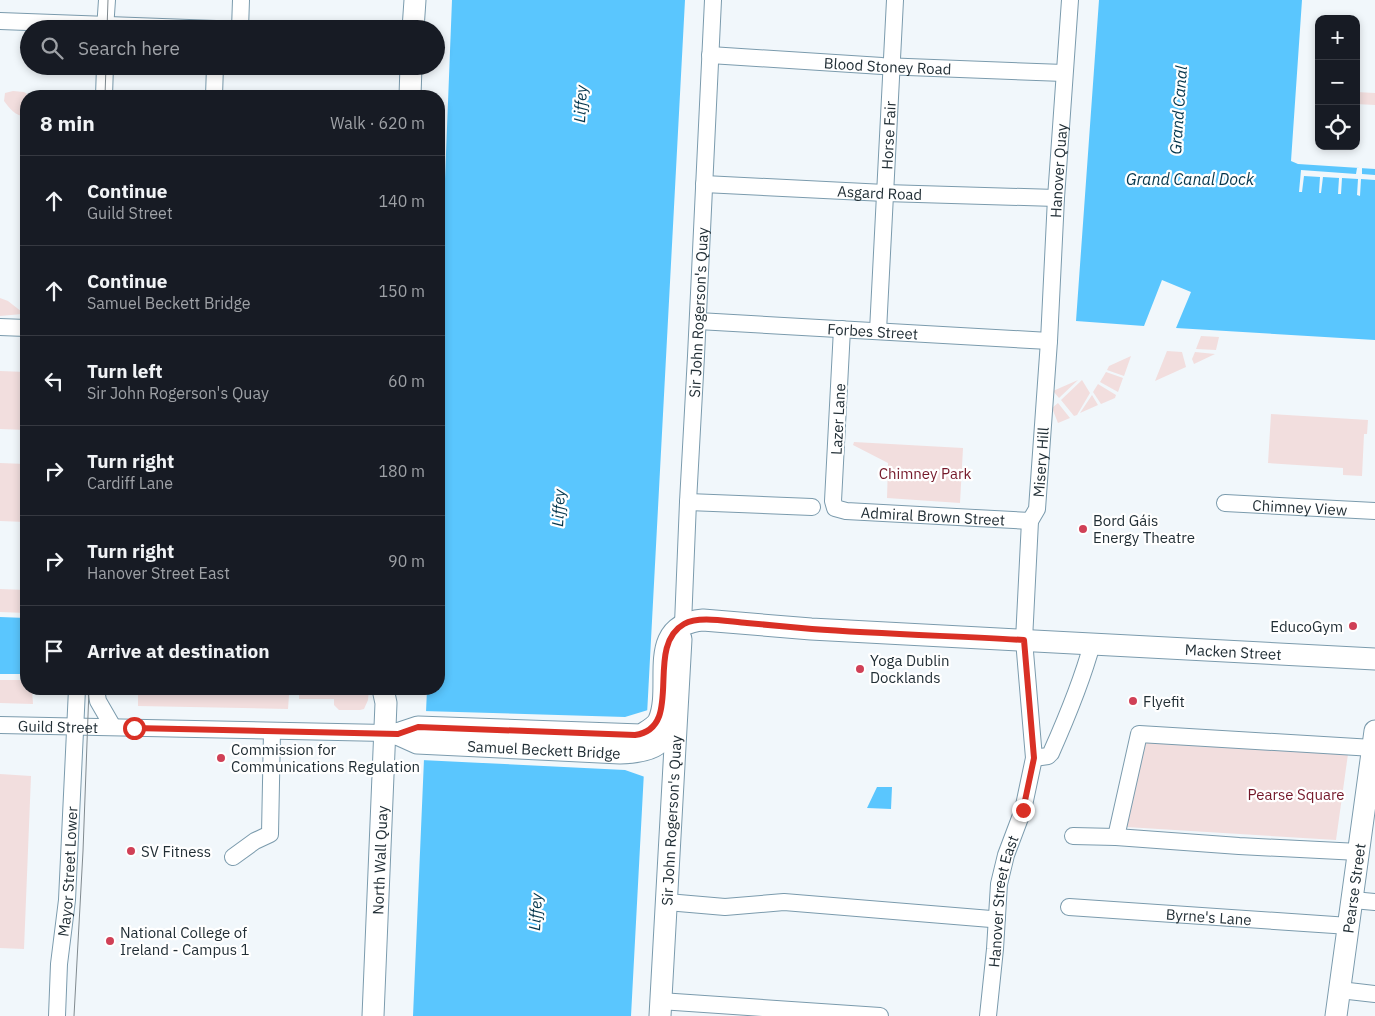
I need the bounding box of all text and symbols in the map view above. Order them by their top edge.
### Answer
map controls [1315,15,1360,150]
button: + [1315,15,1360,60]
search box [20,20,445,75]
icon: search [38,34,66,62]
text: Search here [78,36,180,60]
street label: Blood Stoney Road [823,53,952,78]
button: − [1315,60,1360,105]
water label: Grand Canal [1165,64,1191,155]
water label: Liffey [569,83,591,123]
street label: Horse Fair [877,100,899,170]
button: locate [1315,105,1360,150]
text: 8 min [40,109,95,137]
text: Walk · 620 m [330,113,425,133]
street label: Hanover Quay [1046,122,1071,218]
water label: Grand Canal Dock [1126,169,1255,189]
text: Continue [87,179,167,203]
street label: Asgard Road [837,181,922,204]
icon: ahead [40,187,68,215]
text: 140 m [378,191,425,211]
text: Guild Street [87,203,173,223]
street label: Sir John Rogerson's Quay [684,226,712,398]
text: Continue [87,269,167,293]
icon: ahead [40,277,68,305]
text: 150 m [378,281,425,301]
text: Samuel Beckett Bridge [87,293,251,313]
street label: Forbes Street [827,319,919,343]
text: Turn left [87,359,163,383]
icon: left [40,367,68,395]
text: 60 m [388,371,425,391]
text: Sir John Rogerson's Quay [87,383,269,403]
street label: Lazer Lane [827,383,849,455]
street label: Misery Hill [1028,426,1052,498]
text: Turn right [87,449,174,473]
icon: right [40,457,68,485]
text: 180 m [378,461,425,481]
park label: Chimney Park [879,464,971,483]
text: Cardiff Lane [87,473,173,493]
water label: Liffey [547,487,569,527]
street label: Chimney View [1252,495,1348,519]
street label: Admiral Brown Street [860,502,1006,529]
place label: Bord Gáis Energy Theatre [1093,511,1195,547]
marker: Bord Gáis Energy Theatre [1077,523,1089,535]
text: Turn right [87,539,174,563]
icon: right [40,547,68,575]
text: 90 m [388,551,425,571]
text: Hanover Street East [87,563,230,583]
place label: EducoGym [1270,617,1343,636]
marker: EducoGym [1347,620,1359,632]
icon: arrive [40,637,68,665]
text: Arrive at destination [87,639,270,663]
street label: Macken Street [1184,639,1282,664]
place label: Yoga Dublin Docklands [870,651,950,687]
marker: Yoga Dublin Docklands [854,663,866,675]
place label: Flyefit [1143,692,1185,711]
marker: Flyefit [1127,695,1139,707]
street label: Guild Street [18,716,98,737]
route start [123,717,146,740]
street label: Sir John Rogerson's Quay [657,734,685,906]
street label: Samuel Beckett Bridge [467,736,621,763]
place label: Commission for Communications Regulation [231,740,420,776]
marker: Commission for Communications Regulation [215,752,227,764]
park label: Pearse Square [1247,785,1345,804]
route end [1012,799,1035,822]
street label: Mayor Street Lower [53,805,81,938]
street label: North Wall Quay [368,805,391,915]
street label: Hanover Street East [984,832,1022,968]
place label: SV Fitness [141,842,211,861]
street label: Pearse Street [1338,842,1369,934]
marker: SV Fitness [125,845,137,857]
water label: Liffey [524,891,546,931]
street label: Byrne's Lane [1165,904,1252,929]
place label: National College of Ireland - Campus 1 [120,923,250,959]
marker: National College of Ireland - Campus 1 [104,935,116,947]

